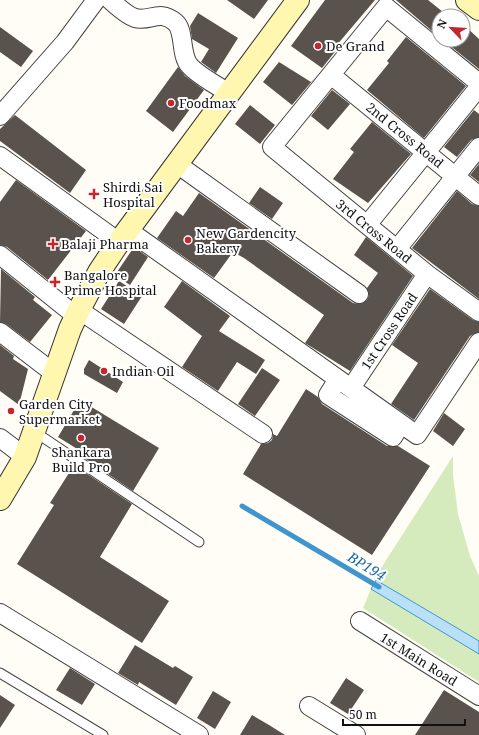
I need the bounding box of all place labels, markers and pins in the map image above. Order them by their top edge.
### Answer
place label: De Grand [326,37,385,55]
marker: De Grand [313,41,323,51]
place label: Foodmax [179,94,237,112]
marker: Foodmax [166,98,176,108]
place label: Shirdi Sai Hospital [103,178,163,211]
marker: Shirdi Sai Hospital [88,188,100,200]
place label: New Gardencity Bakery [196,224,297,257]
place label: Balaji Pharma [61,235,149,253]
marker: New Gardencity Bakery [183,235,193,245]
marker: Balaji Pharma [48,239,58,249]
place label: Bangalore Prime Hospital [64,266,157,299]
marker: Bangalore Prime Hospital [49,276,61,288]
place label: Indian Oil [112,362,174,380]
marker: Indian Oil [99,366,109,376]
place label: Garden City Supermarket [19,395,100,428]
marker: Garden City Supermarket [6,406,16,416]
marker: Shankara Build Pro [76,433,86,443]
place label: Shankara Build Pro [51,443,111,476]

